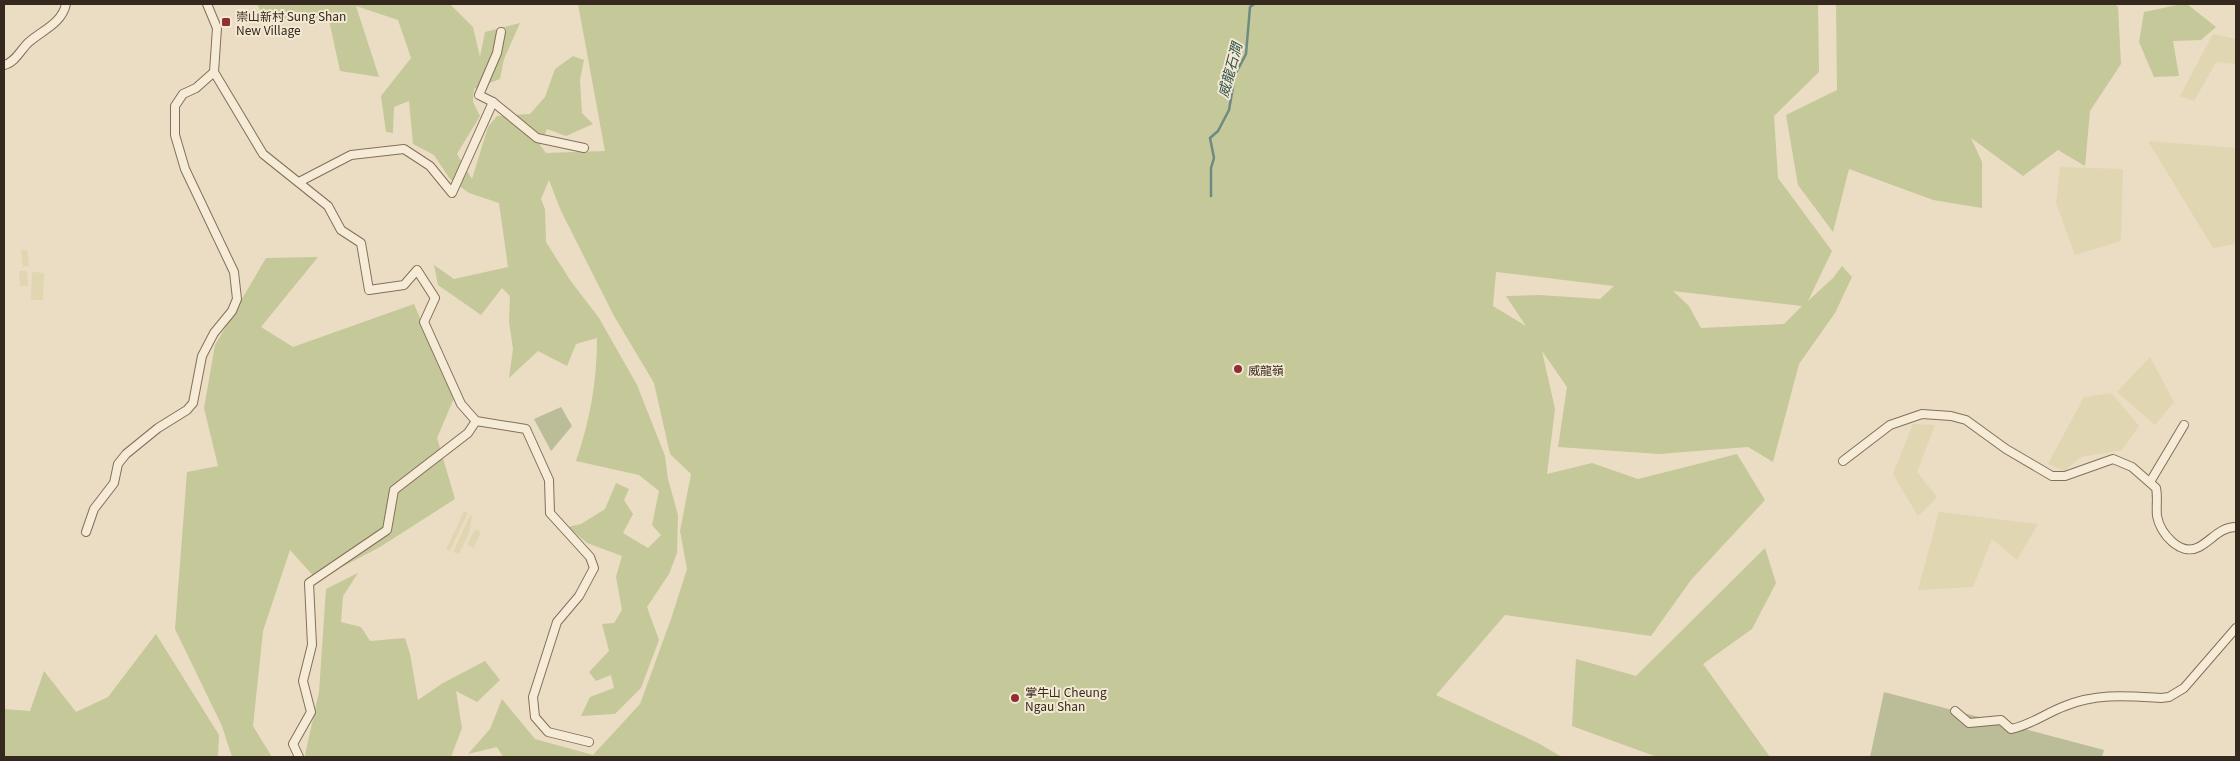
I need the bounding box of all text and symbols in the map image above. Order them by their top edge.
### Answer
place label: 崇山新村 Sung Shan New Village [236,7,346,38]
marker: 崇山新村 Sung Shan New Village [220,16,232,28]
water label: 威龍石澗 [1212,38,1246,100]
place label: 威龍嶺 [1248,361,1284,378]
marker: 威龍嶺 [1232,363,1244,375]
place label: 掌牛山 Cheung Ngau Shan [1025,683,1107,714]
marker: 掌牛山 Cheung Ngau Shan [1009,692,1021,704]

